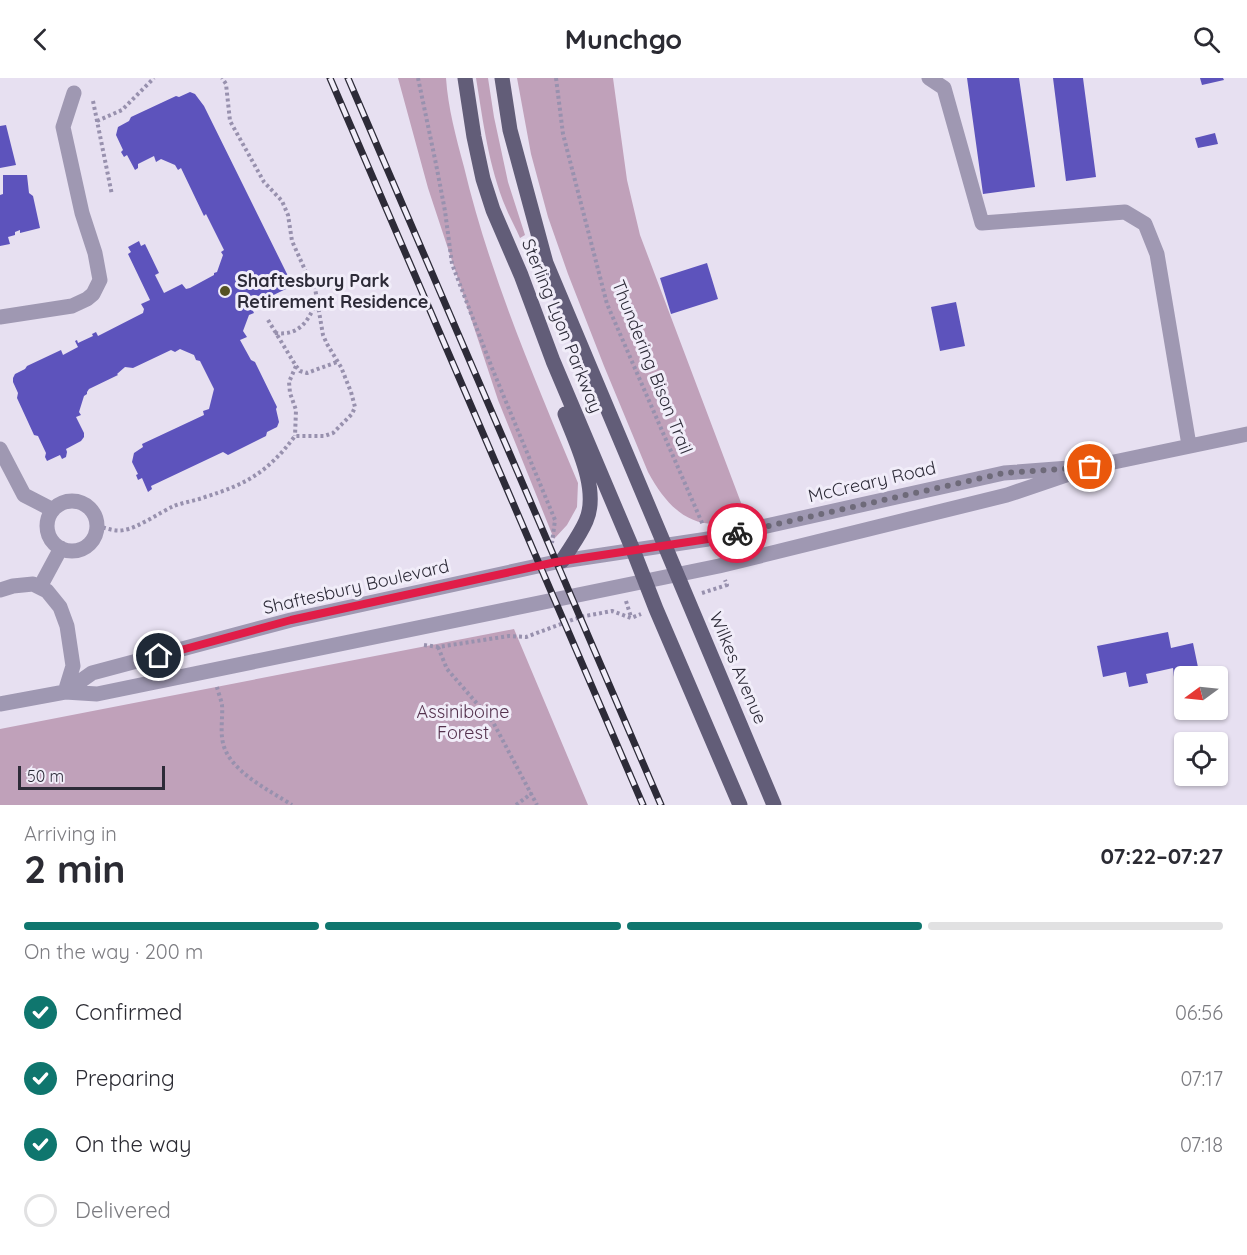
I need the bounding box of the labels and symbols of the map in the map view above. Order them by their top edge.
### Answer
street label: Sterling Lyon Parkway [517,235,608,416]
place label: Shaftesbury Park Retirement Residence [237,269,428,313]
street label: Thundering Bison Trail [607,276,698,457]
marker: Shaftesbury Park Retirement Residence [218,284,232,298]
pin [1064,441,1115,492]
street label: McCreary Road [806,456,938,507]
courier [707,503,767,563]
street label: Shaftesbury Boulevard [261,554,451,619]
street label: Wilkes Avenue [704,608,772,727]
pin [133,630,184,681]
north arrow [1174,666,1228,720]
park label: Assiniboine Forest [417,700,509,744]
scale bar [18,763,165,790]

